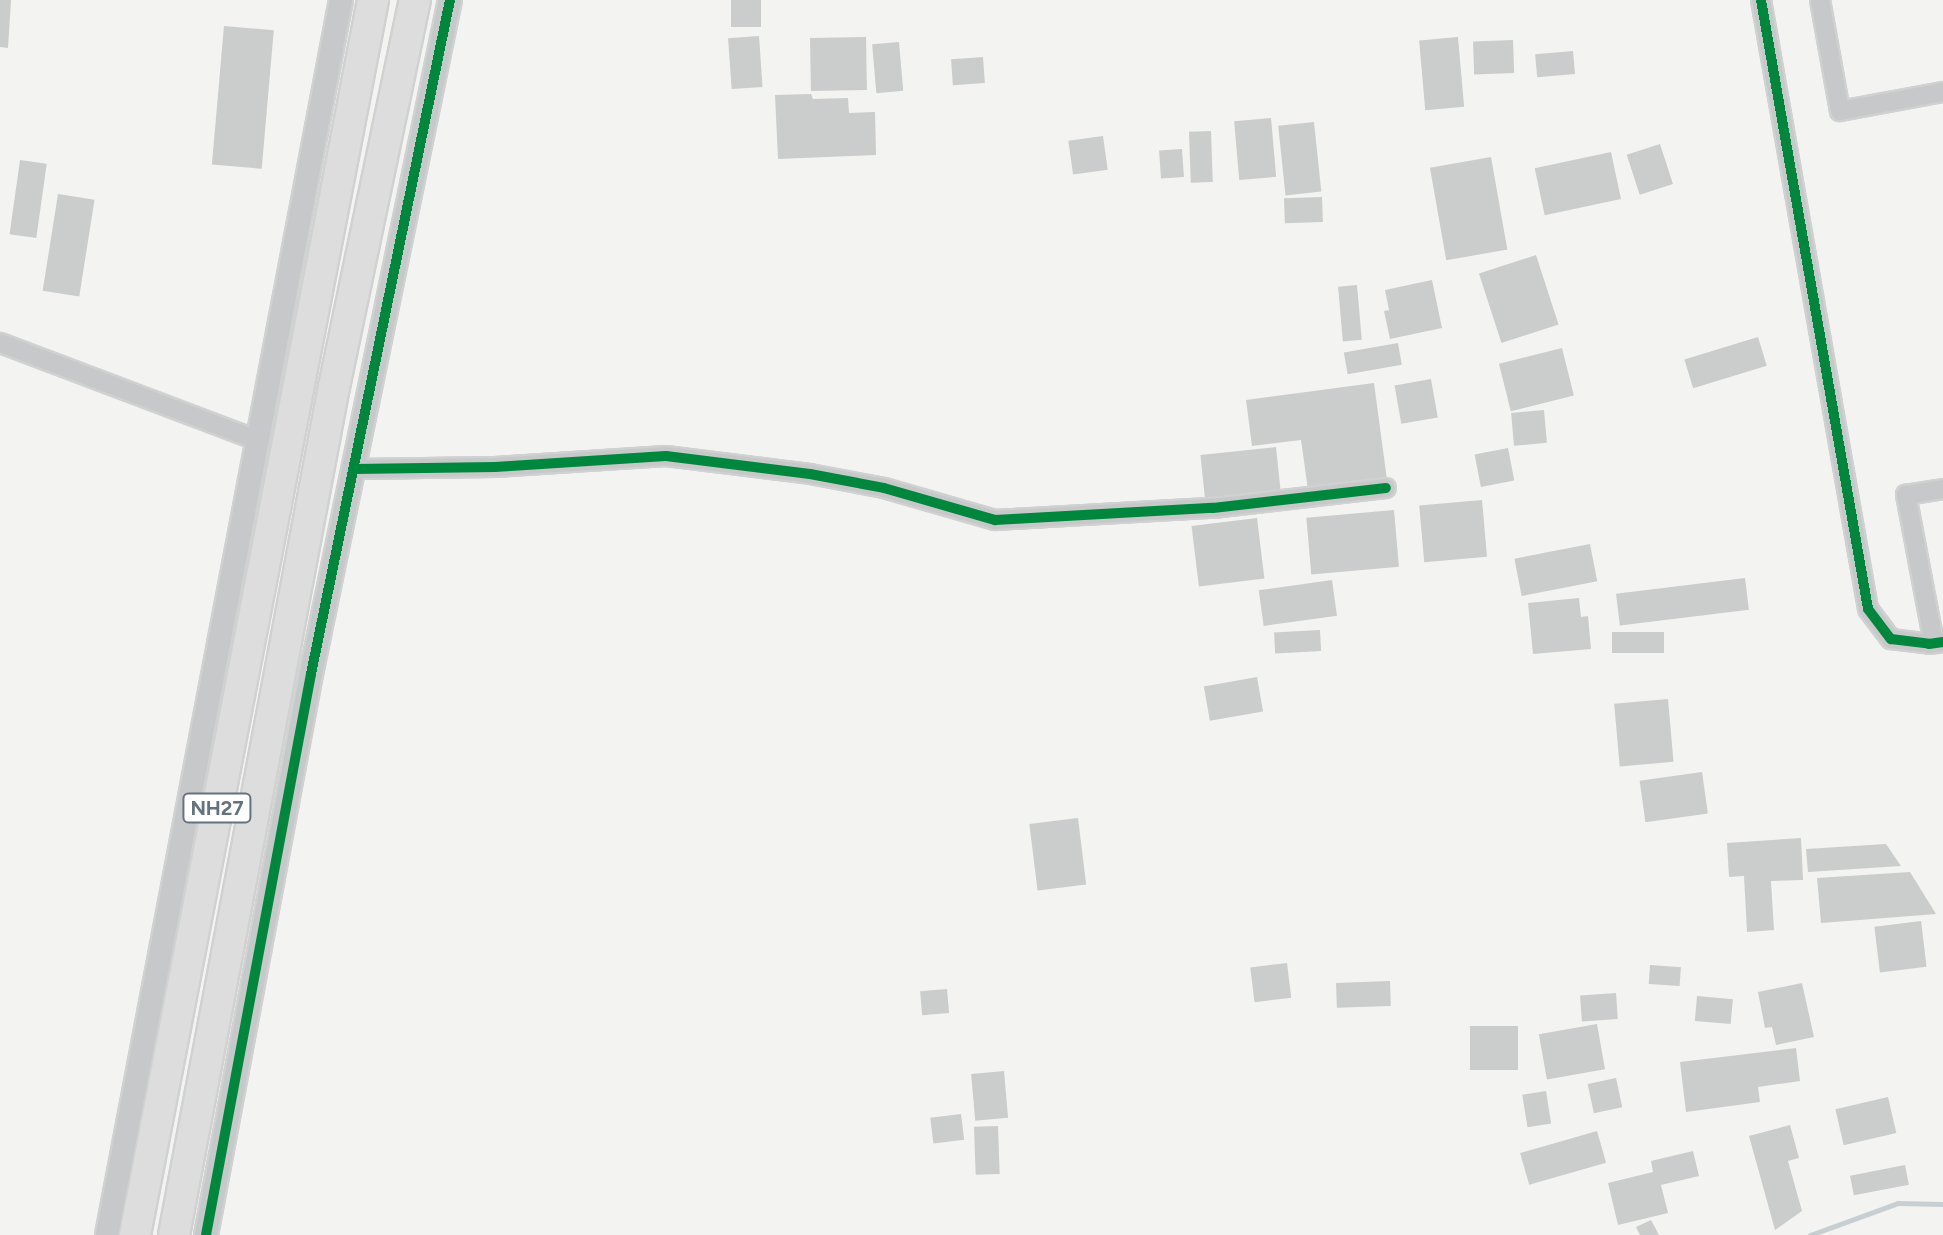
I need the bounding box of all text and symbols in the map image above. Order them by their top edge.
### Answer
road number: NH27 [181,792,253,824]

